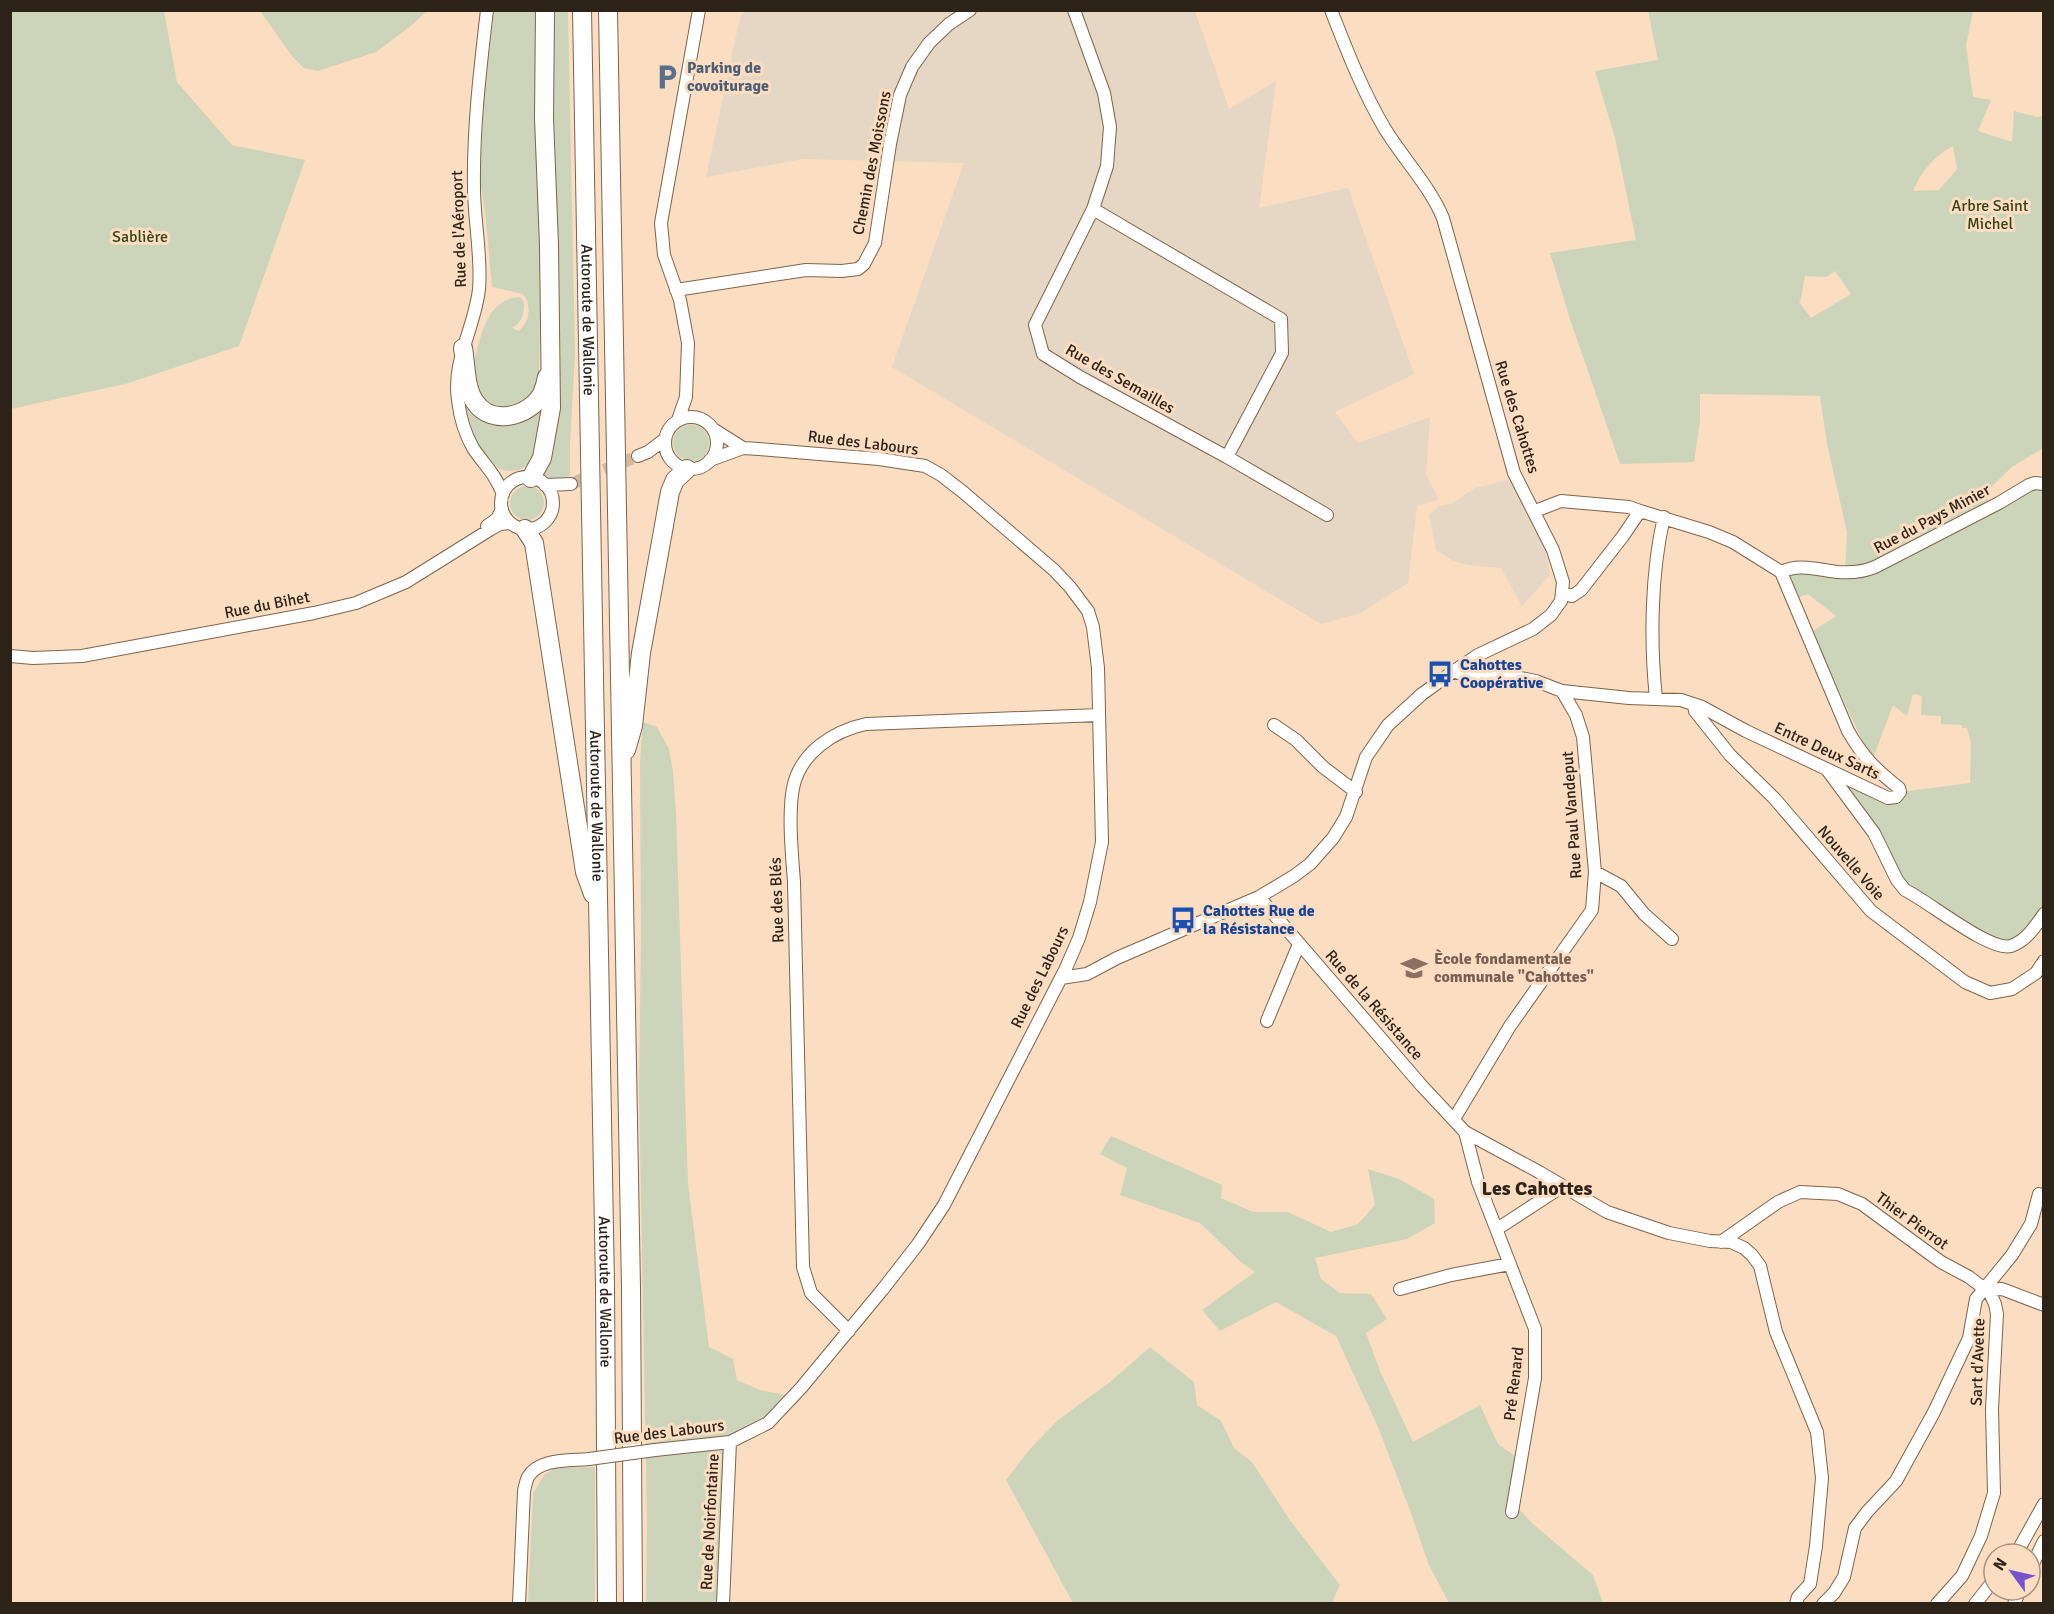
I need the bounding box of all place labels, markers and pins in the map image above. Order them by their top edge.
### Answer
place label: Parking de covoiturage [687,58,769,96]
parking icon: Parking de covoiturage [652,62,682,92]
place label: Cahottes Coopérative [1460,655,1543,693]
bus stop icon: Cahottes Coopérative [1425,659,1455,689]
place label: Cahottes Rue de la Résistance [1203,901,1315,939]
bus stop icon: Cahottes Rue de la Résistance [1168,905,1198,935]
place label: Ècole fondamentale communale "Cahottes" [1434,949,1594,987]
school or university icon: Ècole fondamentale communale "Cahottes" [1399,953,1429,983]

